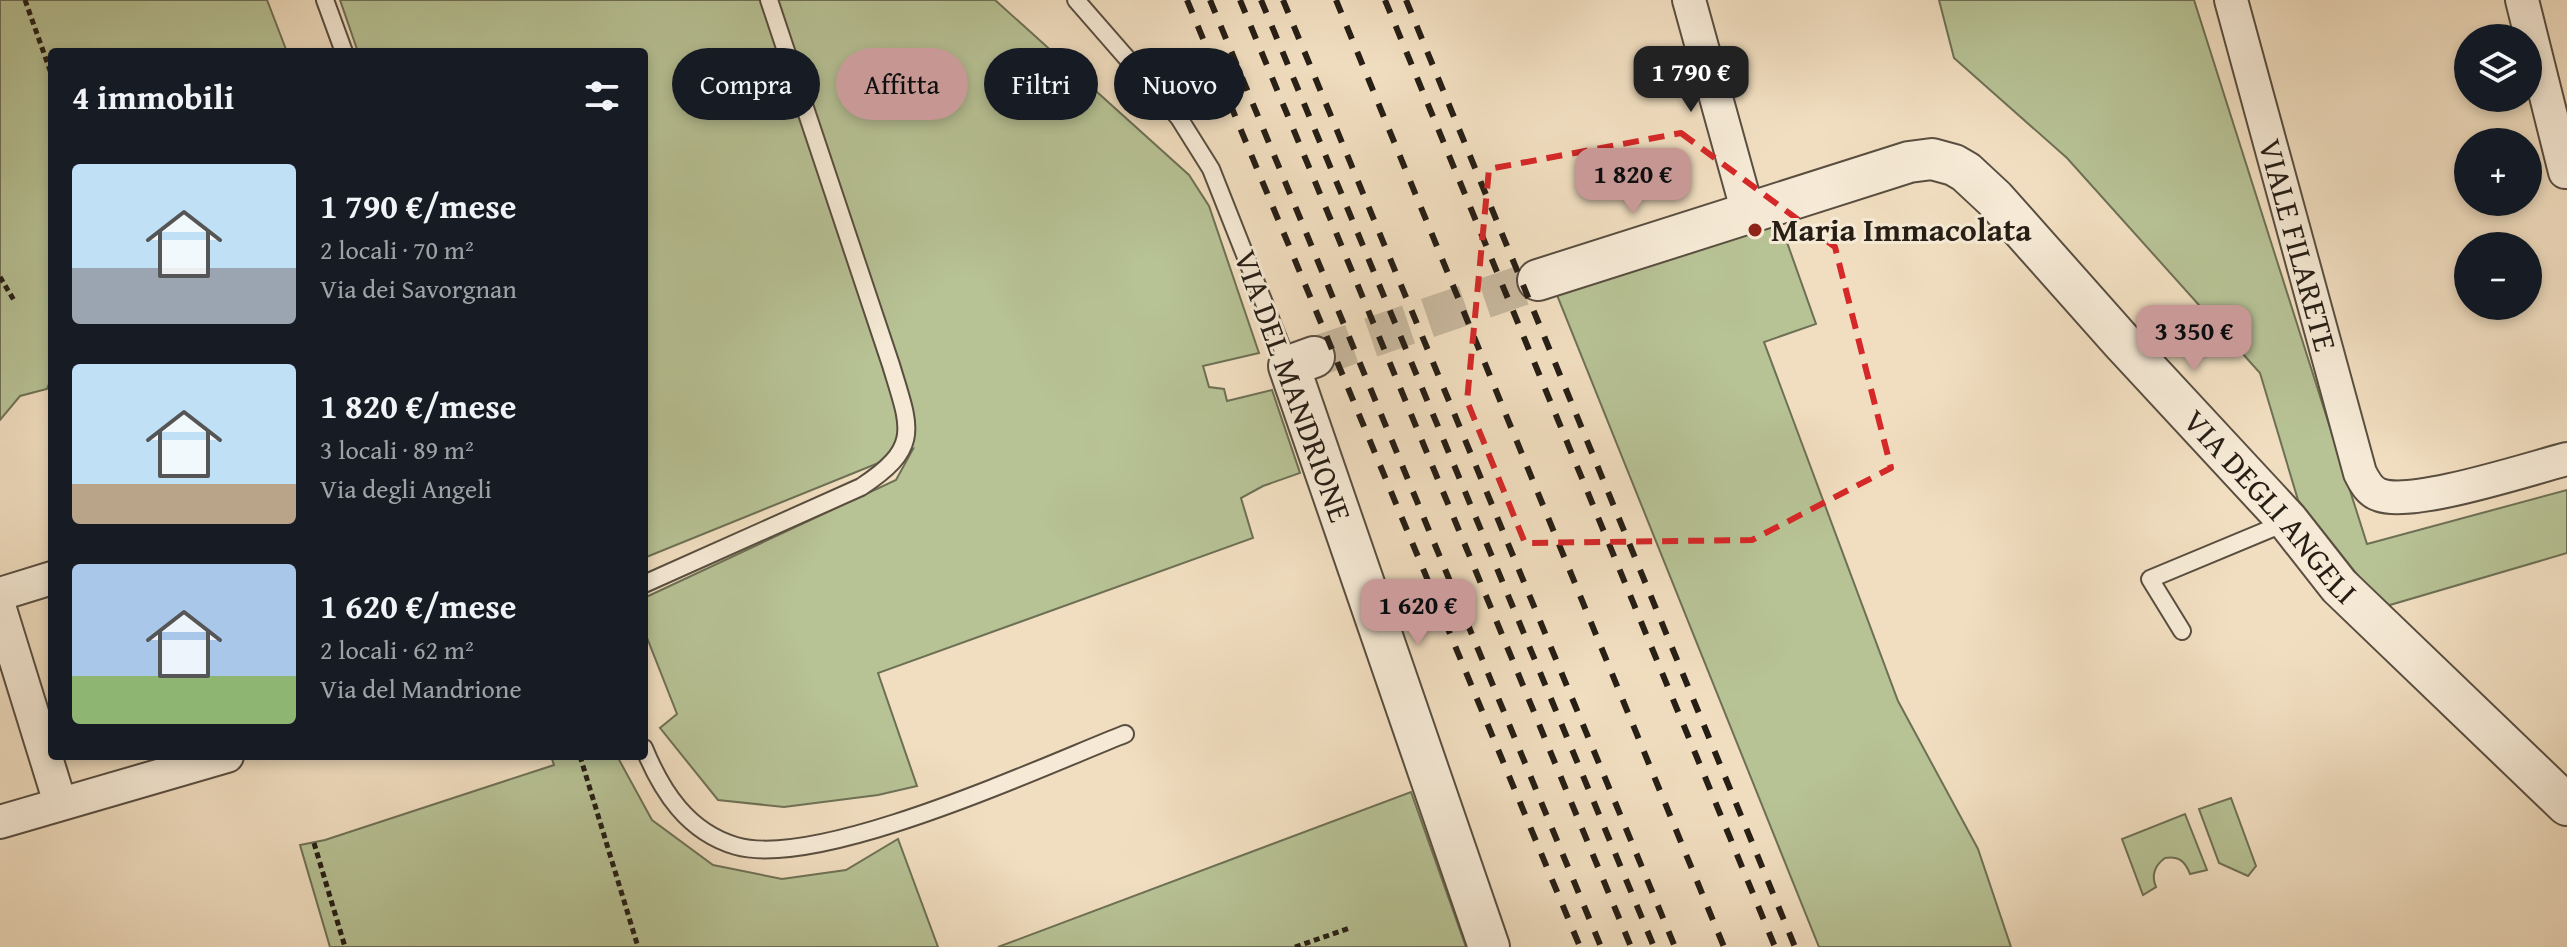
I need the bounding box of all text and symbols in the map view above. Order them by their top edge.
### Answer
map controls [2454,24,2542,320]
button: layers [2454,24,2542,112]
pin: 1 790 € [1617,46,1765,114]
chip: Compra [672,48,820,120]
chip: Affitta [836,48,968,120]
chip: Filtri [984,48,1098,120]
chip: Nuovo [1114,48,1245,120]
text: 1 790 € [1652,52,1730,91]
text: 4 immobili [72,72,234,121]
icon: filters [580,74,624,118]
button: + [2454,128,2542,216]
street label: VIALE FILARETE [2247,133,2350,356]
pin: 1 820 € [1559,148,1707,216]
text: 1 820 € [1594,154,1672,193]
text: 1 790 €/mese [320,181,516,230]
icon: home [136,196,232,292]
place label: Maria Immacolata [1771,206,2032,253]
marker: Maria Immacolata [1746,221,1764,239]
text: 2 locali · 70 m² [320,230,474,269]
button: − [2454,232,2542,320]
street label: VIA DEL MANDRIONE [1222,243,1365,528]
text: Via dei Savorgnan [320,269,517,308]
pin: 3 350 € [2120,305,2268,373]
text: 3 350 € [2155,311,2233,350]
text: 1 820 €/mese [320,381,516,430]
icon: home [136,396,232,492]
street label: VIA DEGLI ANGELI [2173,399,2368,615]
text: 3 locali · 89 m² [320,430,474,469]
text: Via degli Angeli [320,469,492,508]
pin: 1 620 € [1344,579,1492,647]
text: 1 620 €/mese [320,581,516,630]
text: 1 620 € [1379,585,1457,624]
icon: home [136,596,232,692]
text: 2 locali · 62 m² [320,630,474,669]
text: Via del Mandrione [320,669,522,708]

